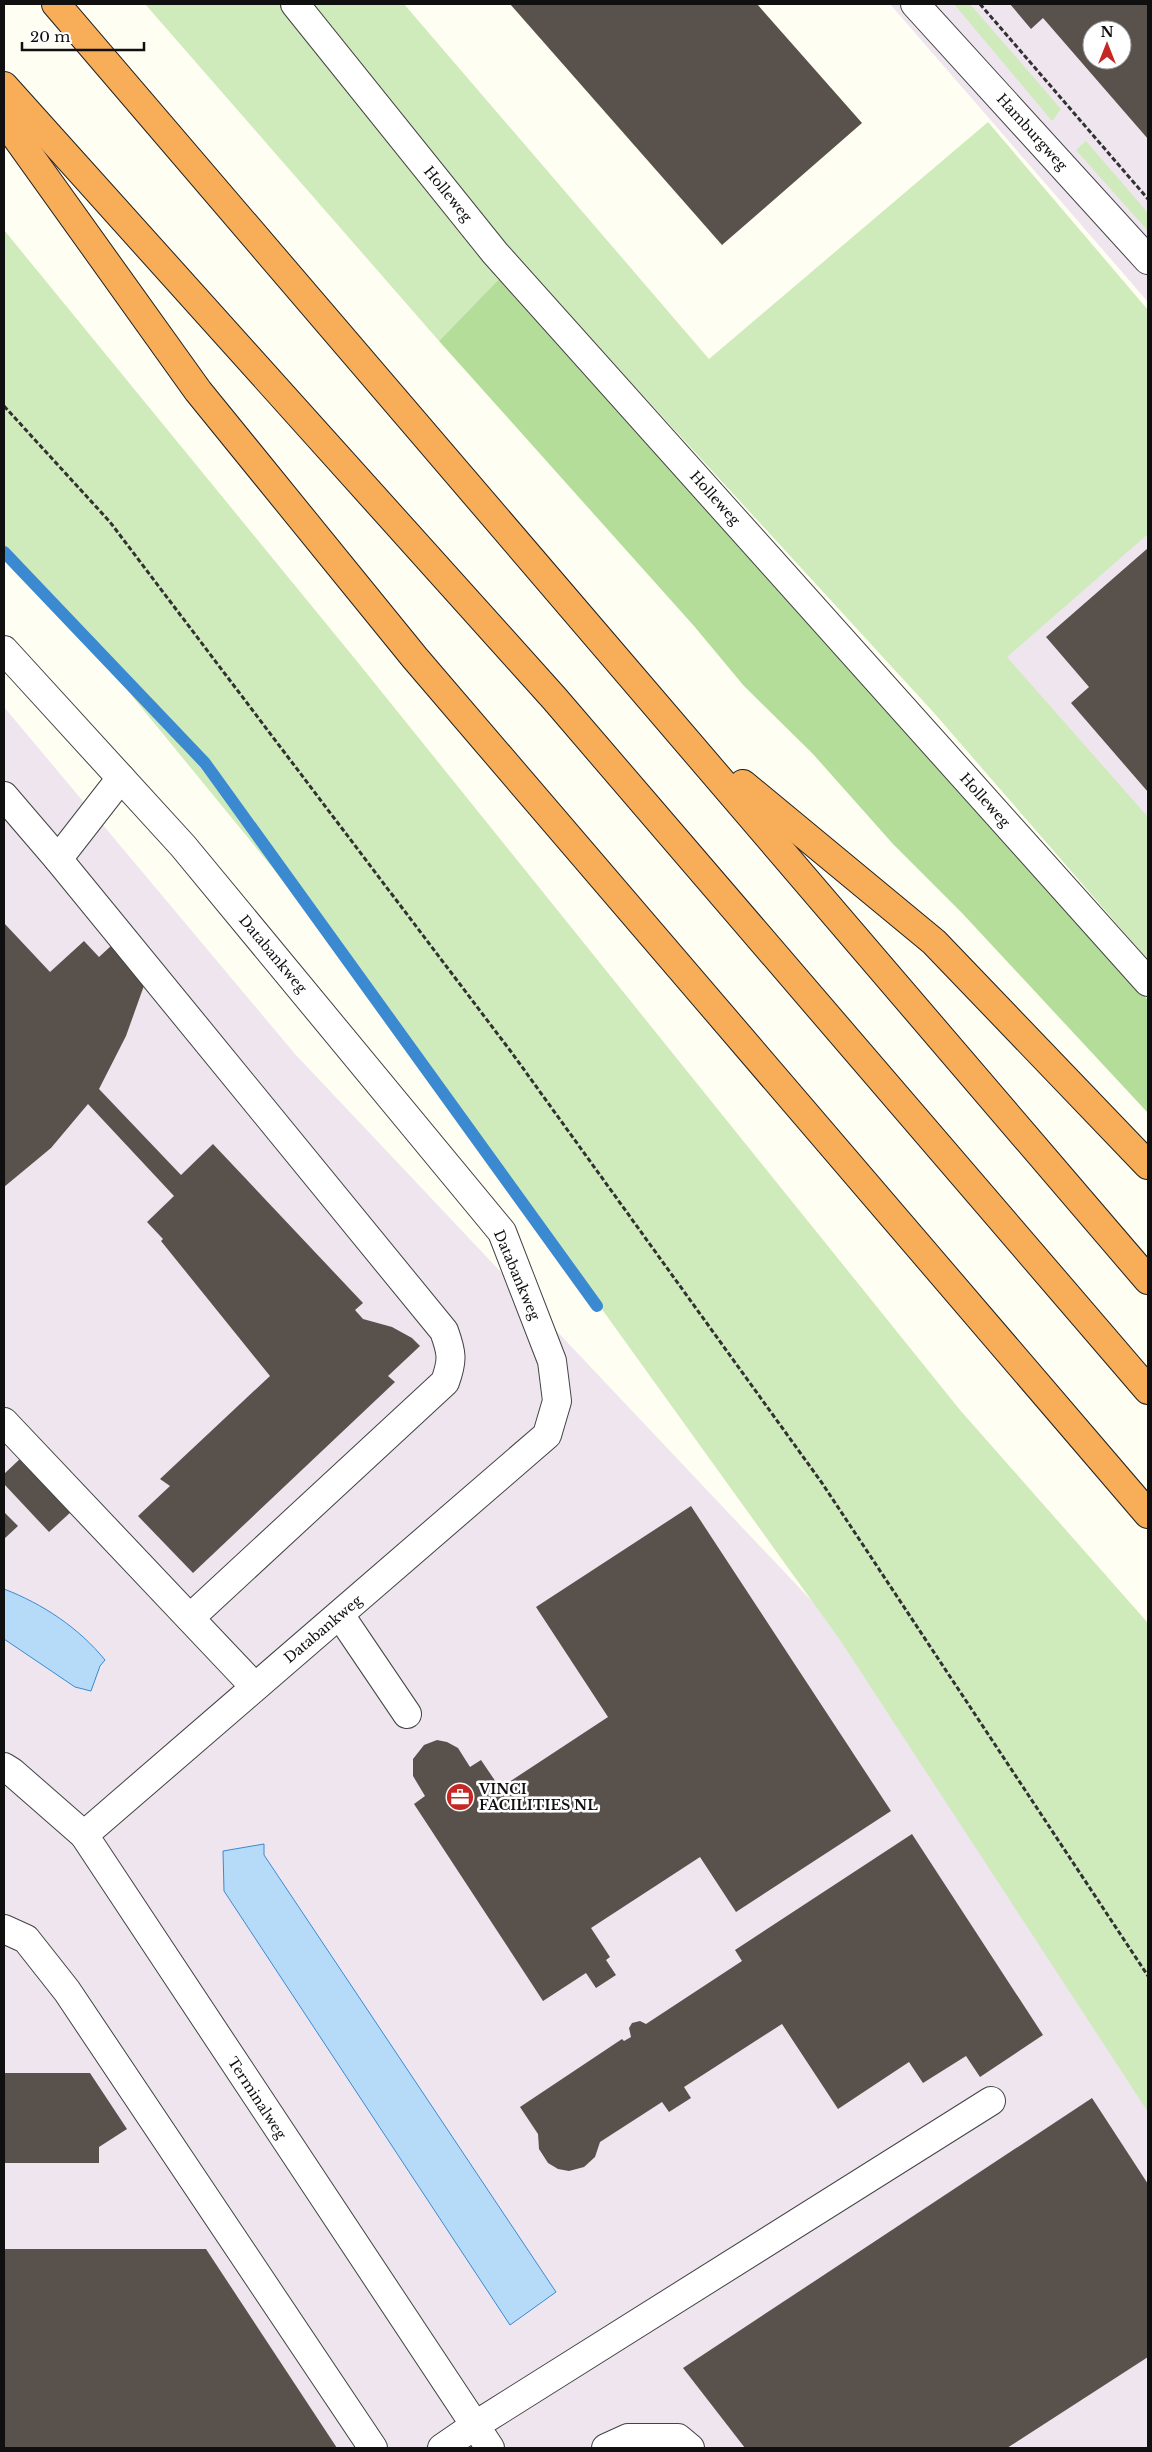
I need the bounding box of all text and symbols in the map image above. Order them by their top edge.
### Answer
scale bar [22,20,145,52]
north arrow [1082,20,1132,70]
text: N [1100,23,1114,41]
text: 20 m [30,27,70,46]
street label: Hamburgweg [993,90,1072,175]
street label: Holleweg [420,162,476,226]
street label: Holleweg [686,467,744,529]
street label: Holleweg [956,769,1014,831]
street label: Databankweg [235,911,311,997]
street label: Databankweg [490,1227,544,1323]
street label: Databankweg [280,1591,366,1667]
place label: VINCI FACILITIES NL [478,1780,598,1814]
office icon: VINCI FACILITIES NL [445,1782,475,1812]
street label: Terminalweg [224,2054,291,2143]

